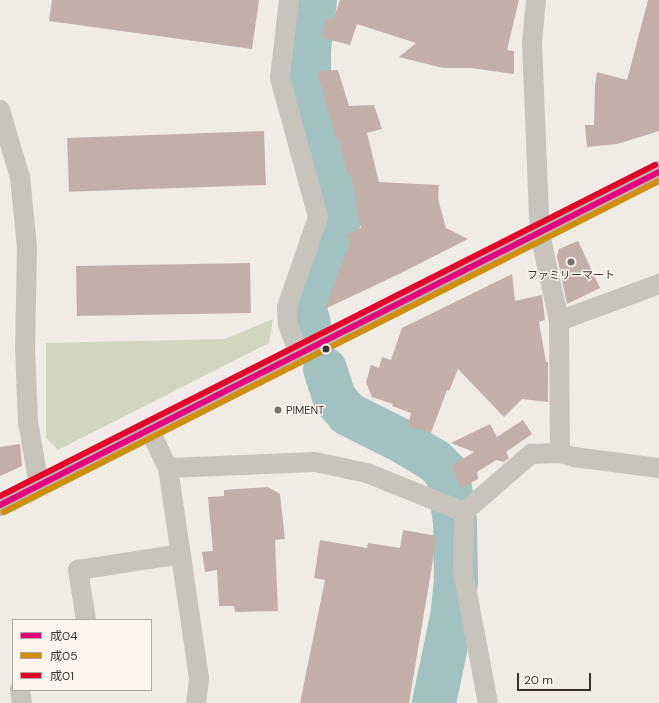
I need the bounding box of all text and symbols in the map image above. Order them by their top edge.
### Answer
marker: ファミリーマート [566,257,576,267]
place label: ファミリーマート [527,268,615,282]
unlabelled marker [321,344,331,354]
place label: PIMENT [286,403,324,417]
marker: PIMENT [273,405,283,415]
legend [12,619,152,691]
text: 成04 [50,628,78,644]
text: 成05 [50,648,78,664]
scale bar [519,665,593,691]
text: 成01 [50,668,74,684]
text: 20 m [524,672,553,688]

